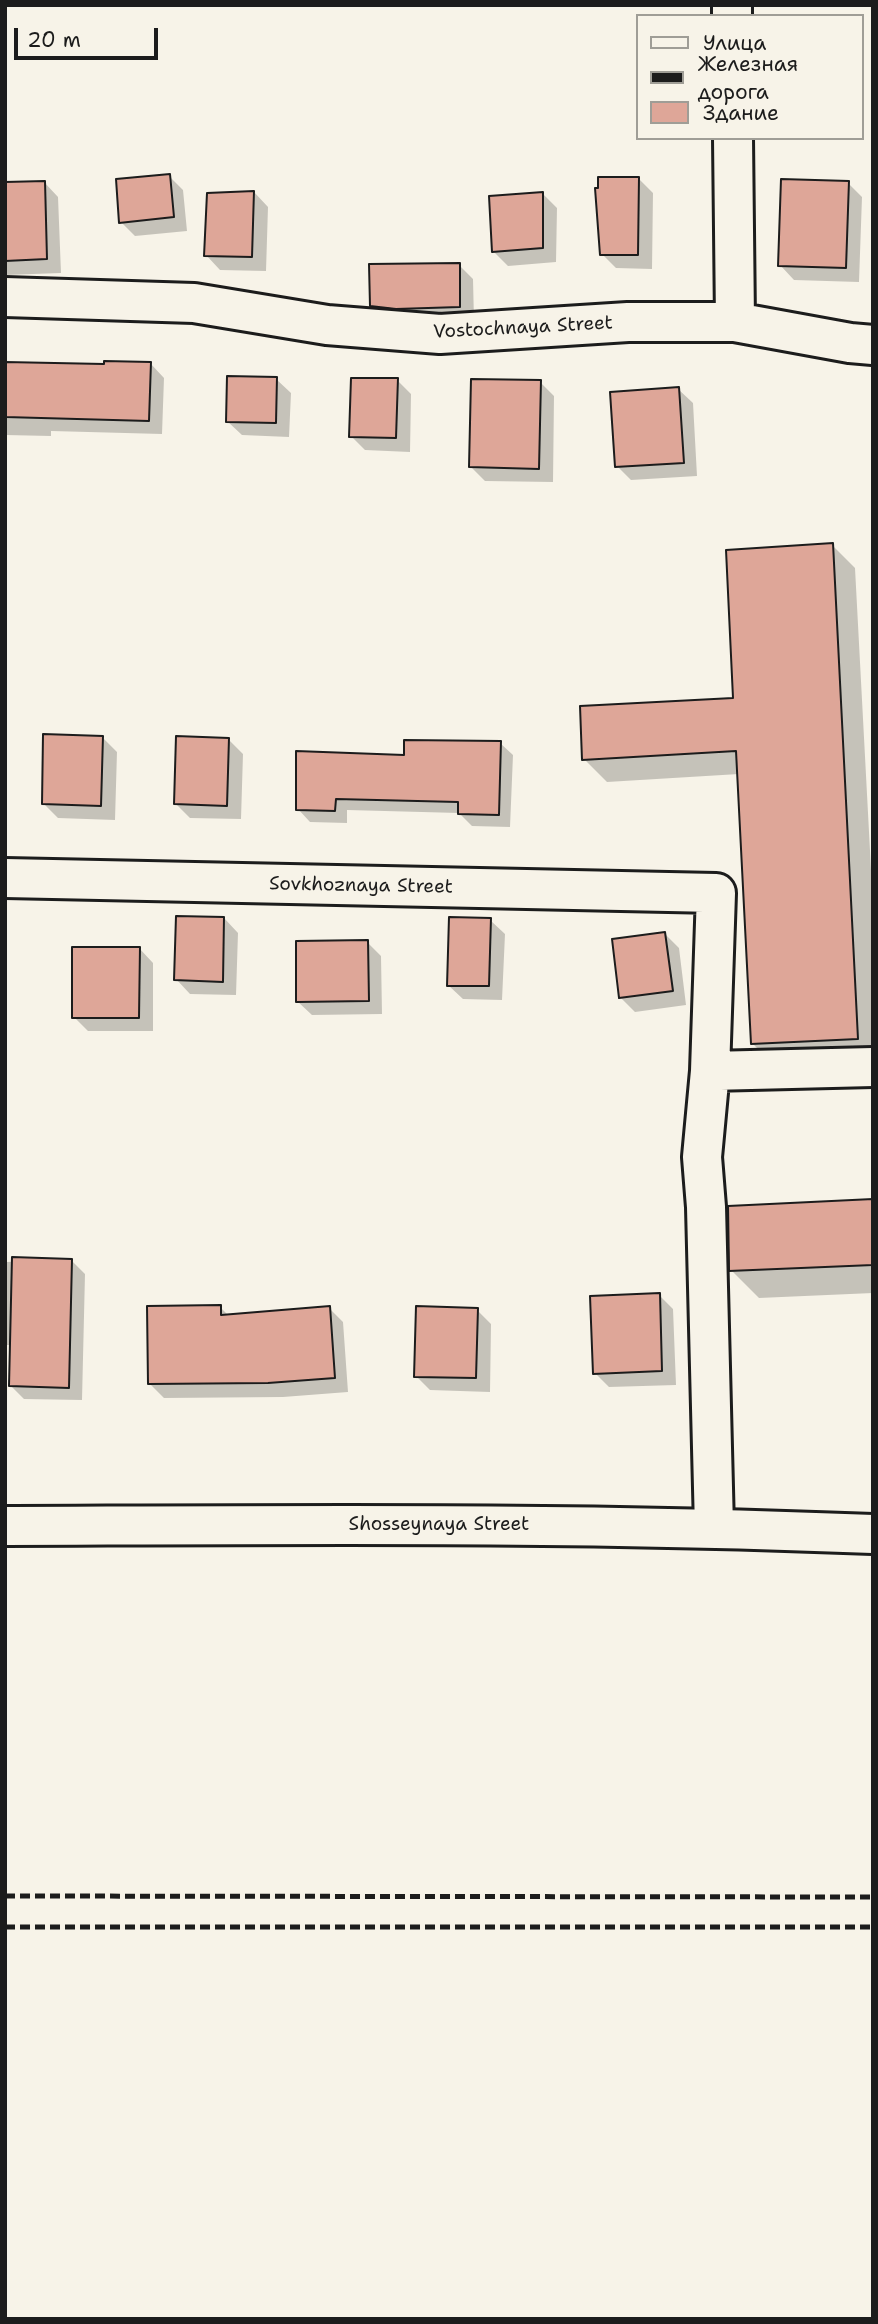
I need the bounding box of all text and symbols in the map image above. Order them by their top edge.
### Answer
scale bar [18,14,161,58]
legend [636,14,864,140]
text: 20 m [27,26,81,54]
text: Улица [703,29,766,57]
text: Железная дорога [698,50,798,106]
text: Здание [703,99,779,127]
street label: Vostochnaya Street [433,312,613,344]
street label: Sovkhoznaya Street [269,873,453,899]
street label: Shosseynaya Street [349,1514,529,1536]

